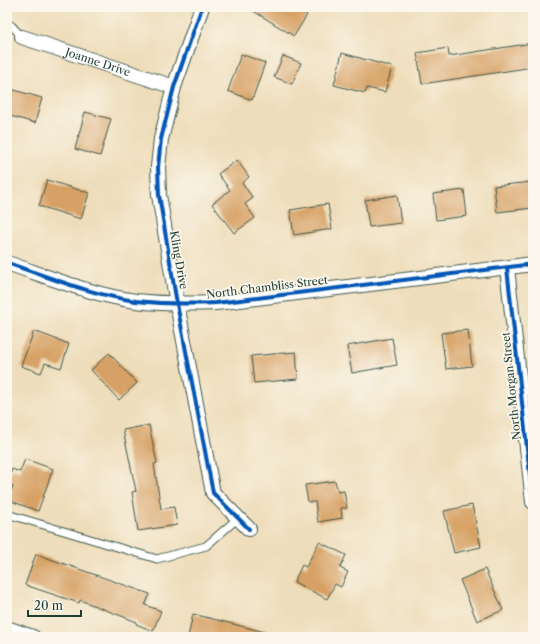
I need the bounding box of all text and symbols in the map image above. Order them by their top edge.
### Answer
street label: Joanne Drive [62,44,132,79]
street label: Kling Drive [167,230,191,290]
street label: North Chambliss Street [205,273,329,301]
street label: North Morgan Street [498,331,524,441]
scale bar [28,592,81,618]
text: 20 m [34,598,63,613]

